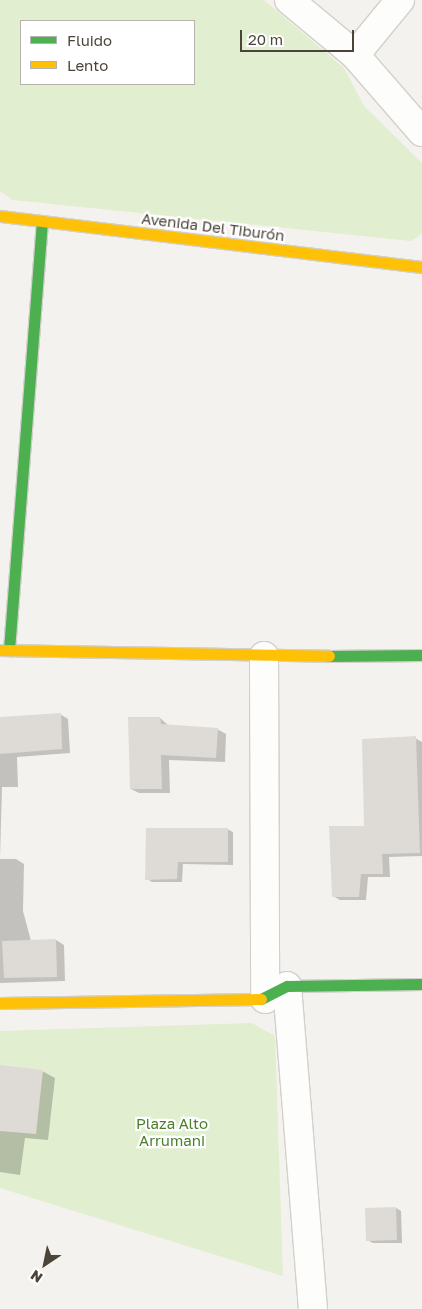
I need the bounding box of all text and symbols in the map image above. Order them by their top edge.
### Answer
legend [20,20,195,85]
scale bar [242,20,356,52]
text: 20 m [248,30,283,48]
text: Fluido [67,31,112,49]
text: Lento [67,56,108,74]
street label: Avenida Del Tiburón [140,209,286,245]
park label: Plaza Alto Arrumani [136,1114,208,1149]
north arrow [20,1239,70,1289]
text: N [27,1267,46,1287]

